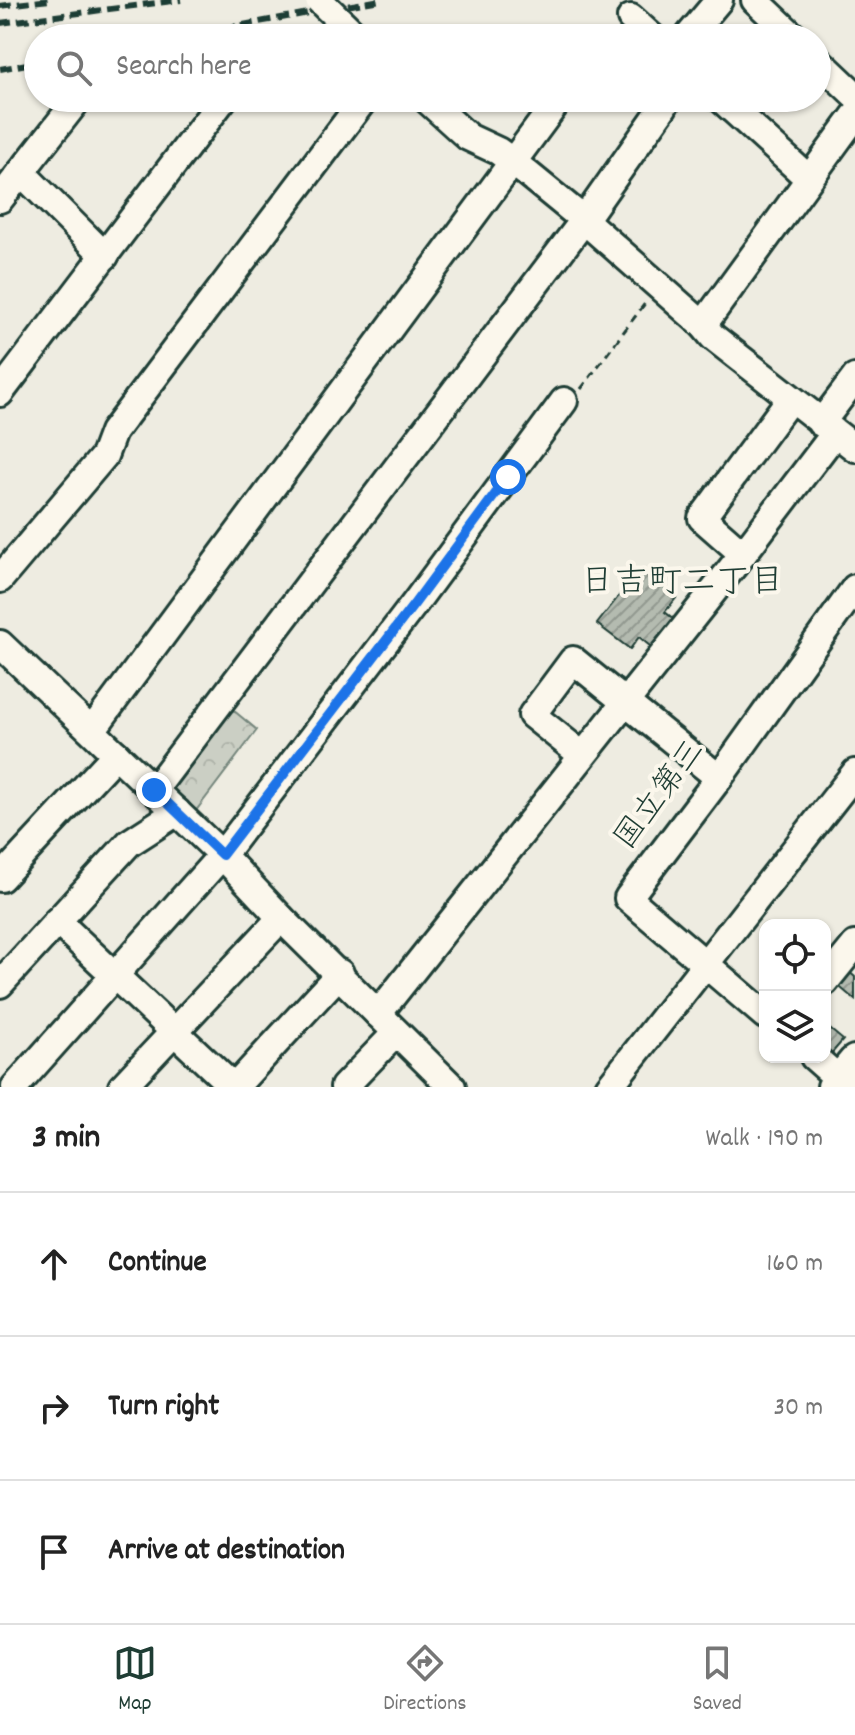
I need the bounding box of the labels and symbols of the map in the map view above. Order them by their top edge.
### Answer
route start [490,459,526,495]
district label: 日吉町二丁目 [580,560,784,609]
street label: 国立第三 [605,731,719,861]
route end [136,772,172,808]

